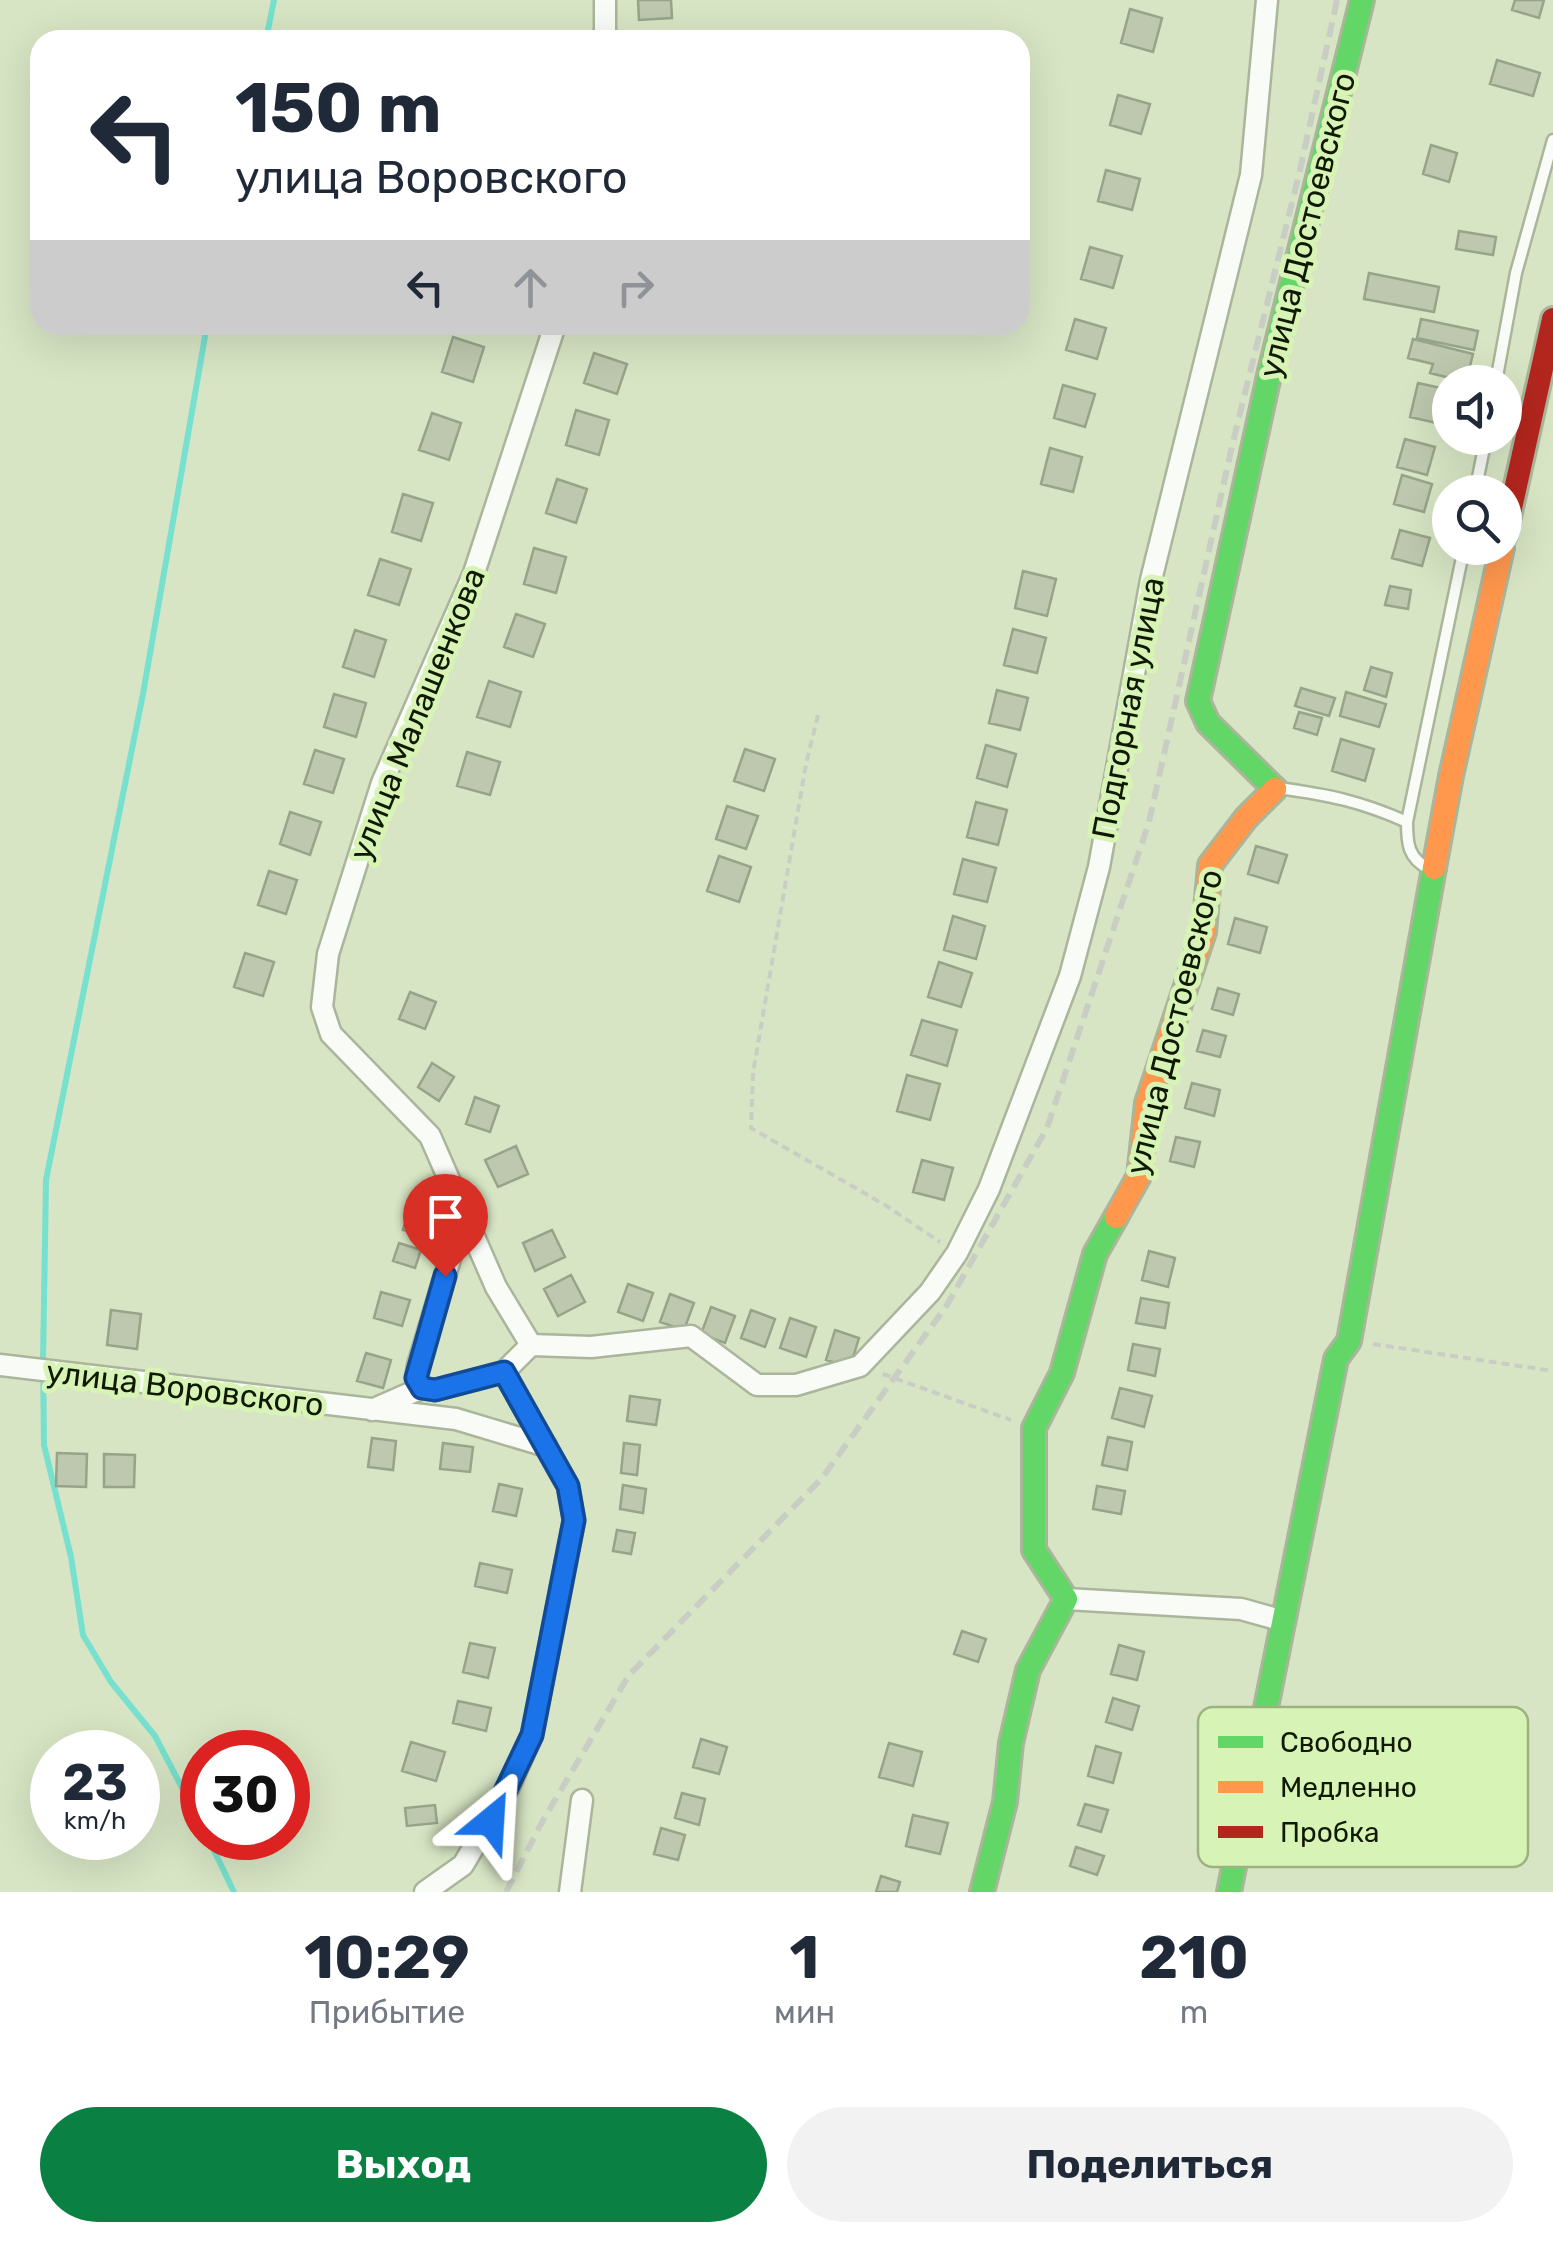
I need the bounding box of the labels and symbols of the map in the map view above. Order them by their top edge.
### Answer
street label: улица Достоевского [1251,68,1363,382]
street label: улица Малашенкова [341,562,493,866]
street label: Подгорная улица [1084,574,1172,842]
street label: улица Достоевского [1118,865,1230,1179]
pin [403,1174,488,1277]
street label: улица Воровского [44,1352,326,1424]
legend [1198,1707,1528,1867]
text: Свободно [1280,1726,1413,1759]
speed limit sign: 30 [180,1730,310,1860]
position arrow [439,1769,543,1873]
text: Медленно [1280,1771,1417,1804]
text: Пробка [1280,1816,1380,1849]

